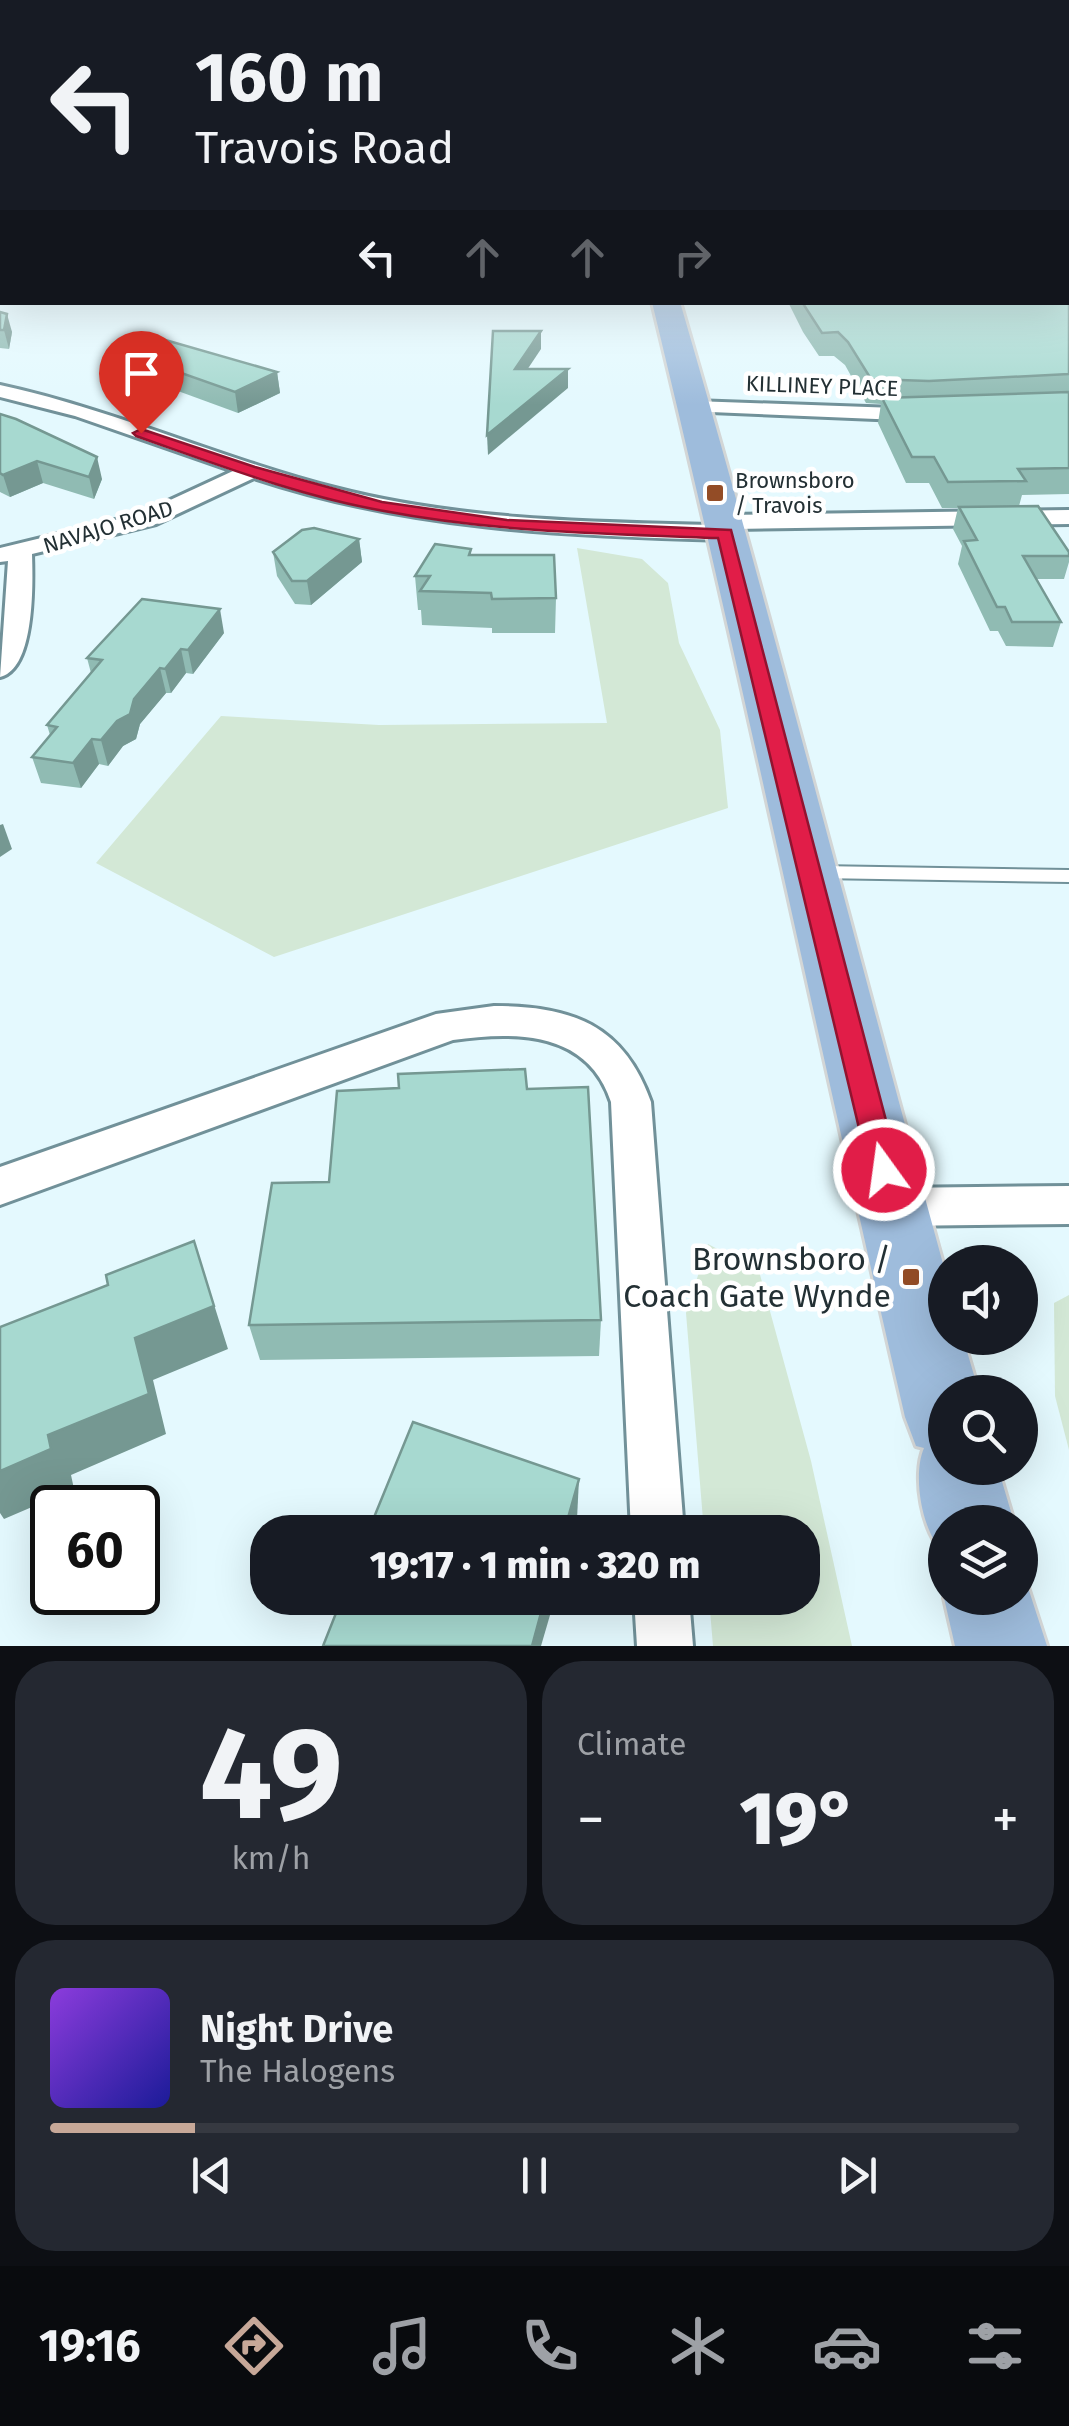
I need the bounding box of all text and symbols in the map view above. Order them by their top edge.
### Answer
text: 160 m [195,36,384,120]
icon: left [30,40,160,170]
text: Travois Road [195,121,454,175]
icon: left [350,230,405,285]
icon: ahead [455,230,510,285]
icon: ahead [560,230,615,285]
icon: right [665,230,720,285]
pin [99,331,184,434]
icon: arrive [114,346,169,401]
street label: KILLINEY PLACE [745,370,899,402]
place label: Brownsboro / Travois [735,467,855,519]
marker: Brownsboro / Travois [704,482,726,504]
street label: NAVAJO ROAD [40,494,176,560]
position arrow [832,1118,936,1222]
place label: Brownsboro / Coach Gate Wynde [623,1240,891,1315]
map controls [928,1245,1038,1615]
button: sound [928,1245,1038,1355]
marker: Brownsboro / Coach Gate Wynde [900,1266,922,1288]
button: search [928,1375,1038,1485]
speed limit sign: 60 [30,1485,160,1615]
button: layers [928,1505,1038,1615]
text: 19:17 · 1 min · 320 m [370,1542,700,1588]
text: 49 [199,1696,343,1852]
text: Climate [577,1725,686,1763]
text: 19° [739,1774,857,1864]
text: − [577,1787,605,1853]
text: + [992,1787,1019,1853]
text: km/h [231,1839,311,1877]
text: Night Drive [200,2006,393,2052]
text: The Halogens [200,2052,395,2090]
icon: previous [184,2148,239,2203]
icon: pause [507,2148,562,2203]
icon: next [830,2148,885,2203]
icon: directions [219,2311,289,2381]
icon: music [367,2311,437,2381]
icon: phone [515,2311,585,2381]
icon: climate [663,2311,733,2381]
icon: car [812,2311,882,2381]
icon: filters [960,2311,1030,2381]
text: 19:16 [39,2319,141,2373]

